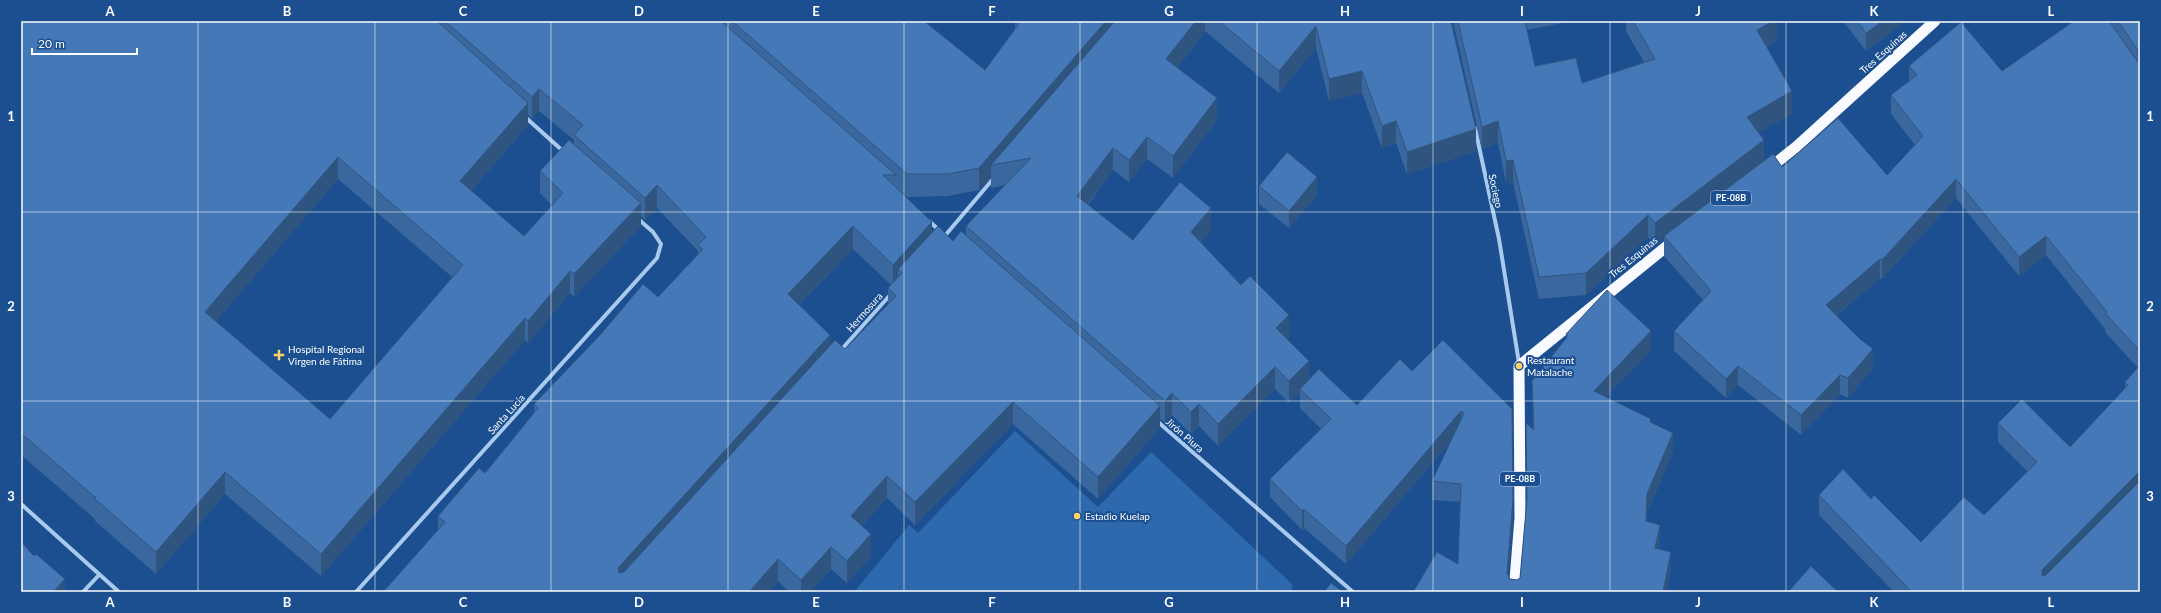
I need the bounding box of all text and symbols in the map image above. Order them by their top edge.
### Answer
text: A [104,3,115,19]
text: B [283,3,292,19]
text: C [459,3,468,19]
text: D [634,3,644,19]
text: E [812,3,820,19]
text: F [988,3,996,19]
text: G [1164,3,1174,19]
text: H [1340,3,1350,19]
text: I [1520,3,1524,19]
text: J [1695,3,1701,19]
text: K [1870,3,1880,19]
text: L [2048,3,2055,19]
street label: Tres Esquinas [1857,28,1909,76]
scale bar [32,30,137,56]
text: 20 m [38,36,65,51]
text: 1 [7,108,15,124]
text: 1 [2146,108,2154,124]
street label: Sociego [1487,173,1506,209]
road number: PE-08B [1711,191,1751,205]
street label: Tres Esquinas [1606,234,1660,280]
street label: Hermosura [843,290,885,334]
text: 2 [7,298,15,314]
text: 2 [2146,298,2154,314]
place label: Hospital Regional Virgen de Fátima [288,343,364,367]
marker: Hospital Regional Virgen de Fátima [273,349,285,361]
place label: Restaurant Matalache [1527,354,1575,378]
marker: Restaurant Matalache [1514,361,1524,371]
street label: Santa Lucía [485,392,527,436]
street label: Jirón Piura [1164,415,1206,455]
road number: PE-08B [1500,472,1540,486]
text: 3 [7,488,15,504]
text: 3 [2146,488,2154,504]
place label: Estadio Kuelap [1085,510,1150,522]
marker: Estadio Kuelap [1072,511,1082,521]
text: A [104,594,115,610]
text: B [283,594,292,610]
text: C [459,594,468,610]
text: D [634,594,644,610]
text: E [812,594,820,610]
text: F [988,594,996,610]
text: G [1164,594,1174,610]
text: H [1340,594,1350,610]
text: I [1520,594,1524,610]
text: J [1695,594,1701,610]
text: K [1870,594,1880,610]
text: L [2048,594,2055,610]

